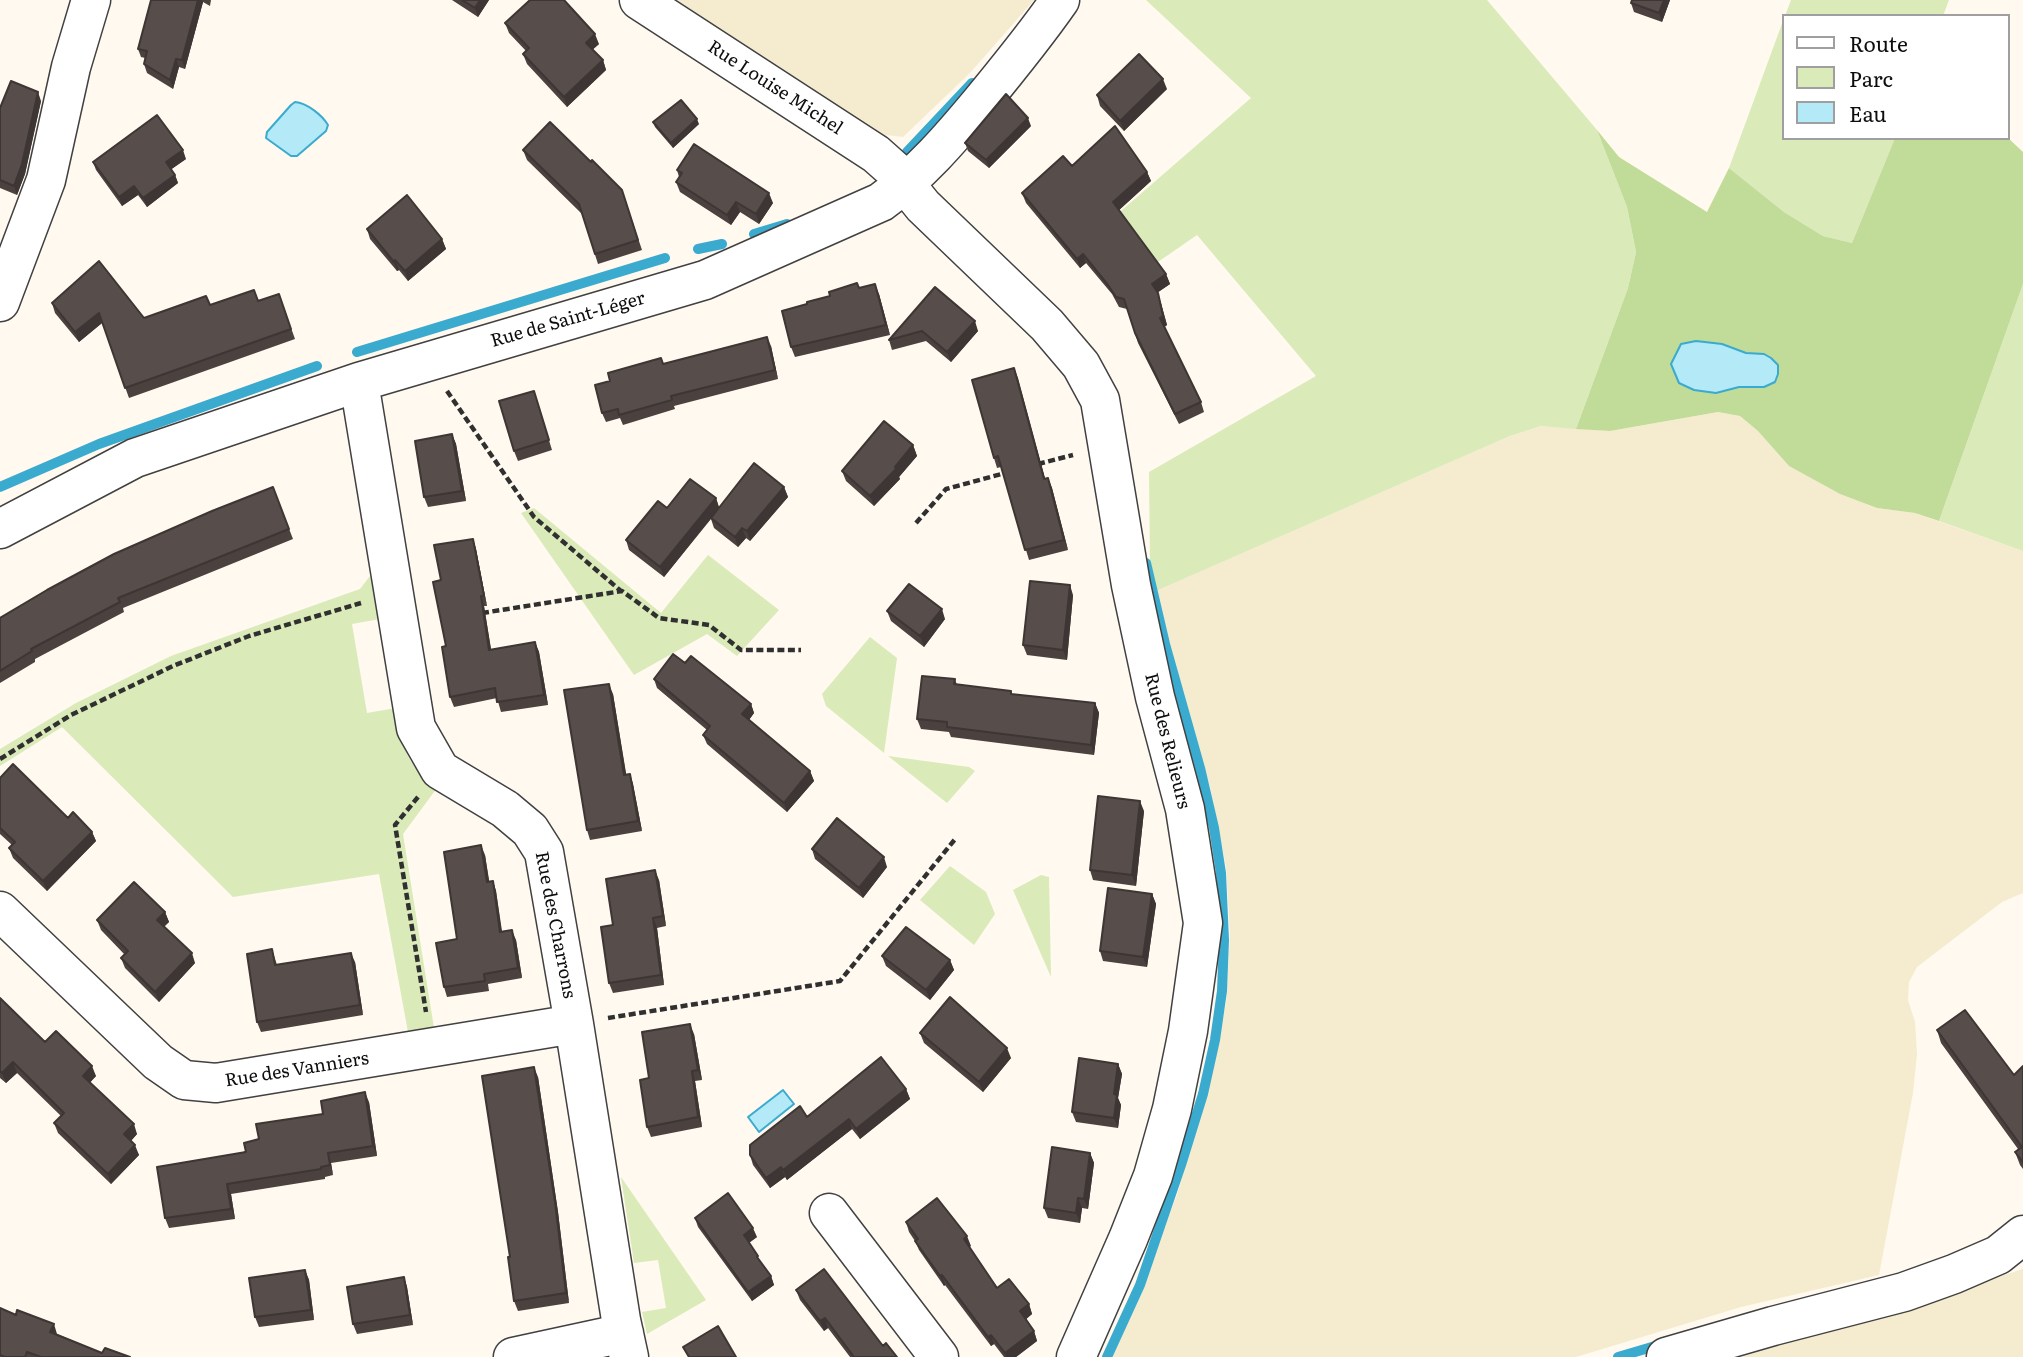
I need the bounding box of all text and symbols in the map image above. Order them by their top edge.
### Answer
legend [1782,14,2009,140]
text: Route [1849,27,1908,58]
street label: Rue Louise Michel [703,36,847,140]
text: Parc [1849,62,1893,93]
text: Eau [1849,97,1887,128]
street label: Rue de Saint-Léger [488,288,648,352]
street label: Rue des Relieurs [1140,671,1194,811]
street label: Rue des Charrons [530,850,580,1000]
street label: Rue des Vanniers [224,1048,370,1092]

